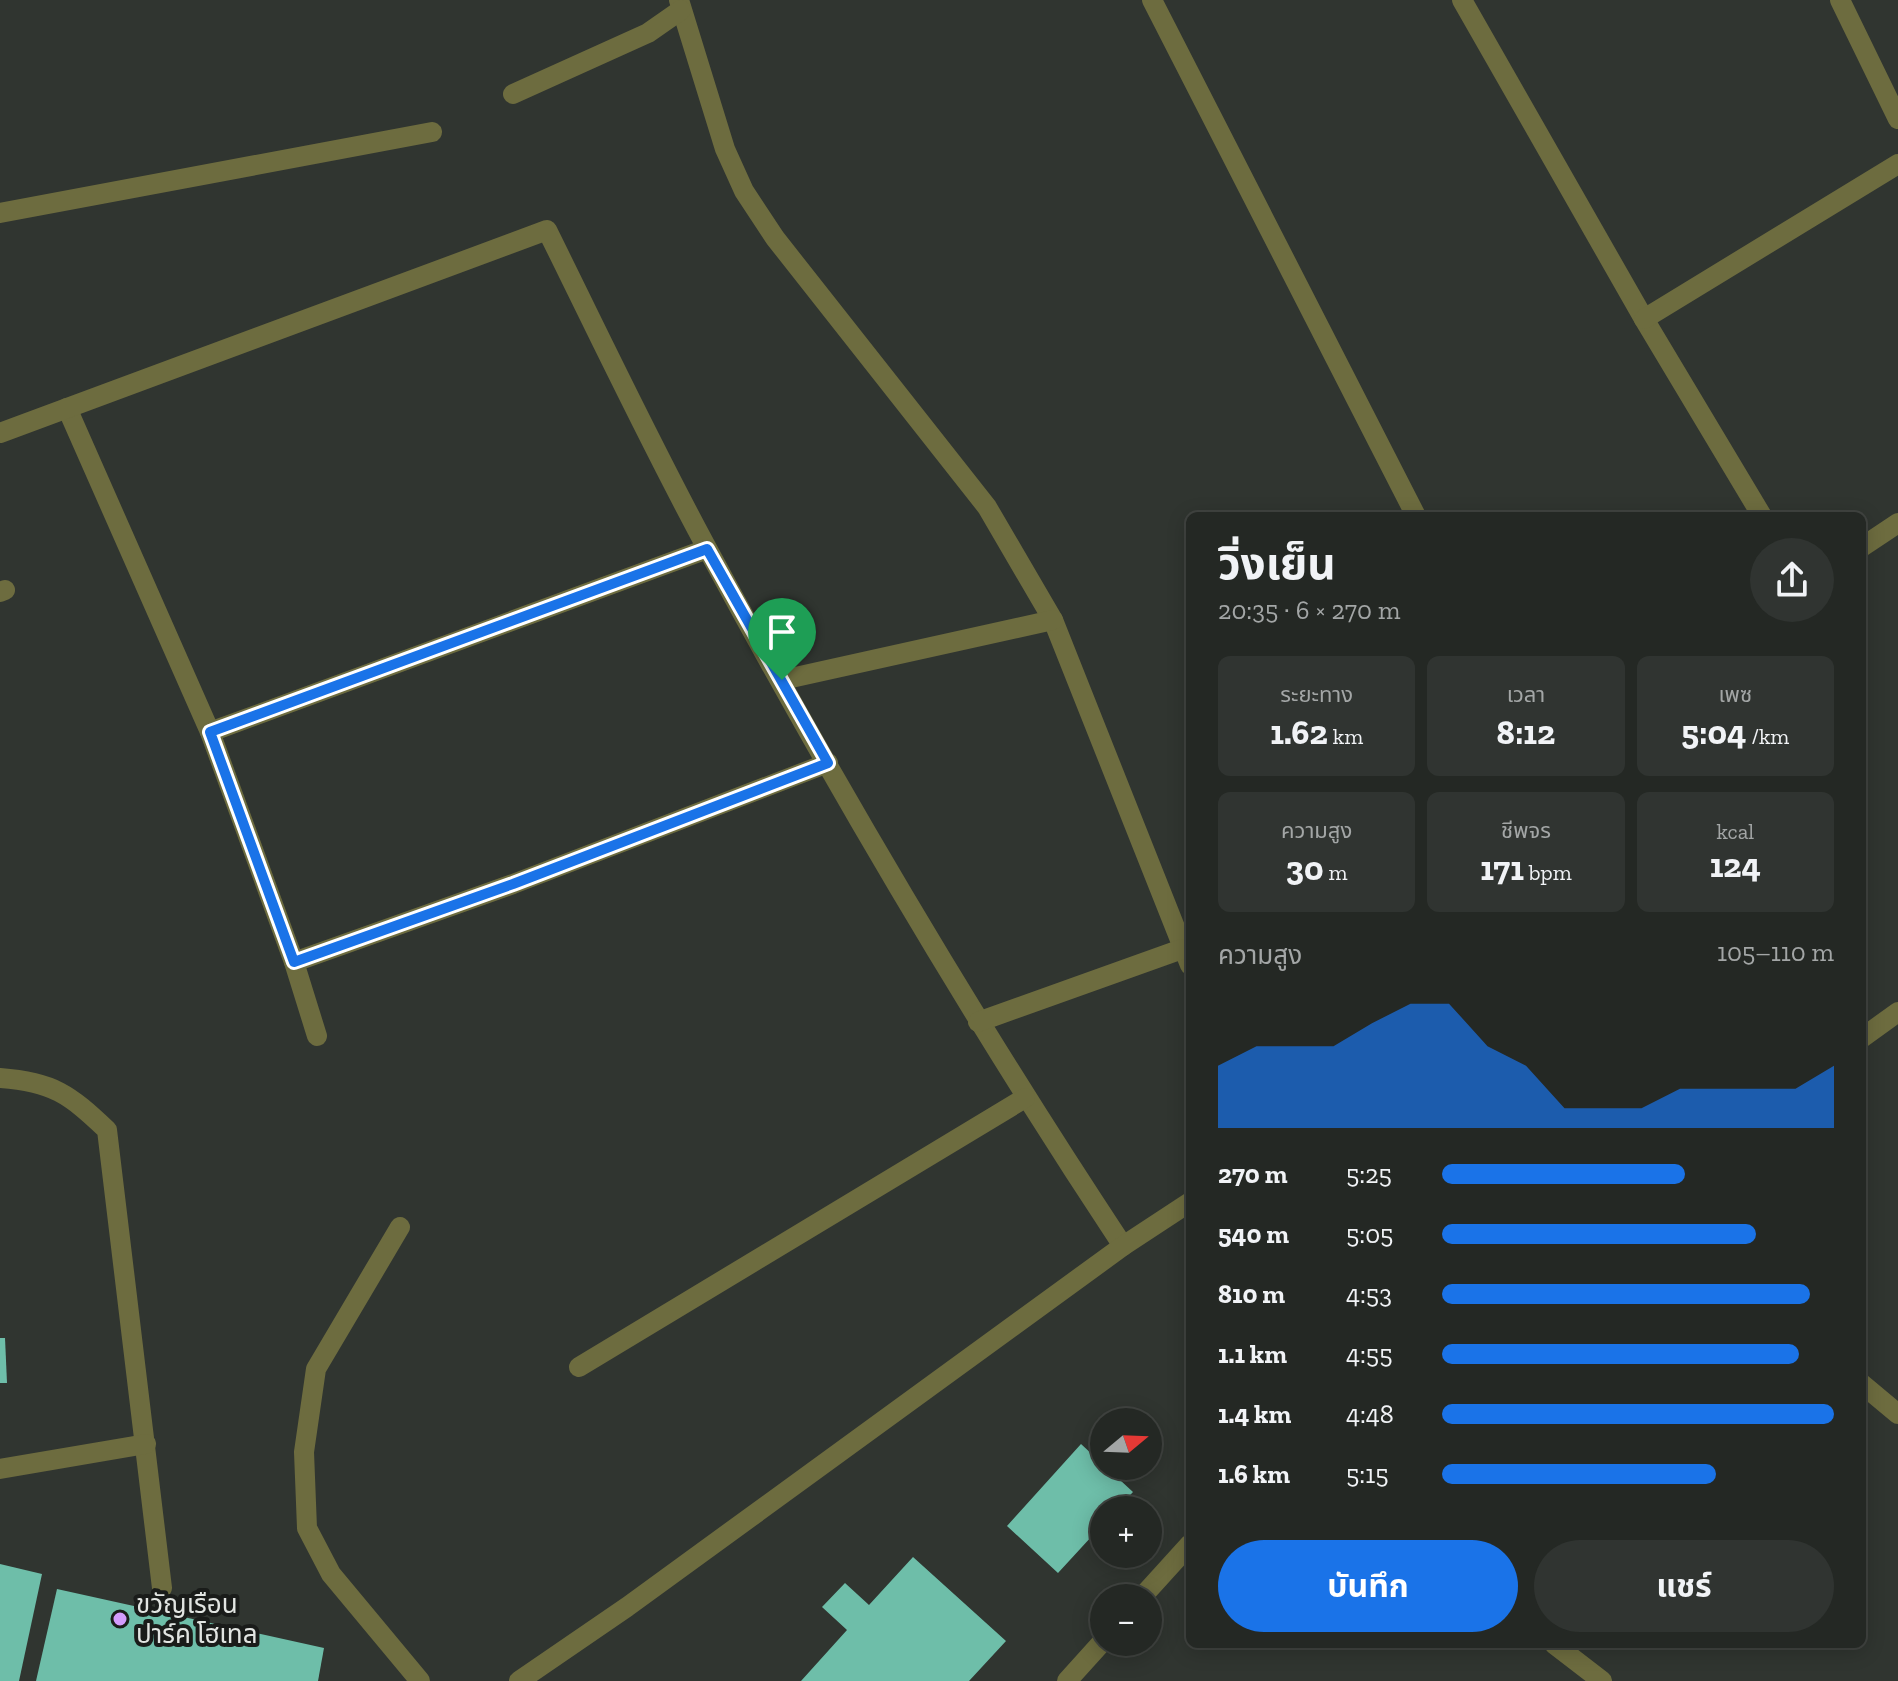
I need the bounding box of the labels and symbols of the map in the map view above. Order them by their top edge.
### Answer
pin [748,598,816,680]
north arrow [1090,1408,1162,1480]
place label: ขวัญเรือน ปาร์ค โฮเทล [136,1588,258,1650]
marker: ขวัญเรือน ปาร์ค โฮเทล [111,1610,129,1628]

